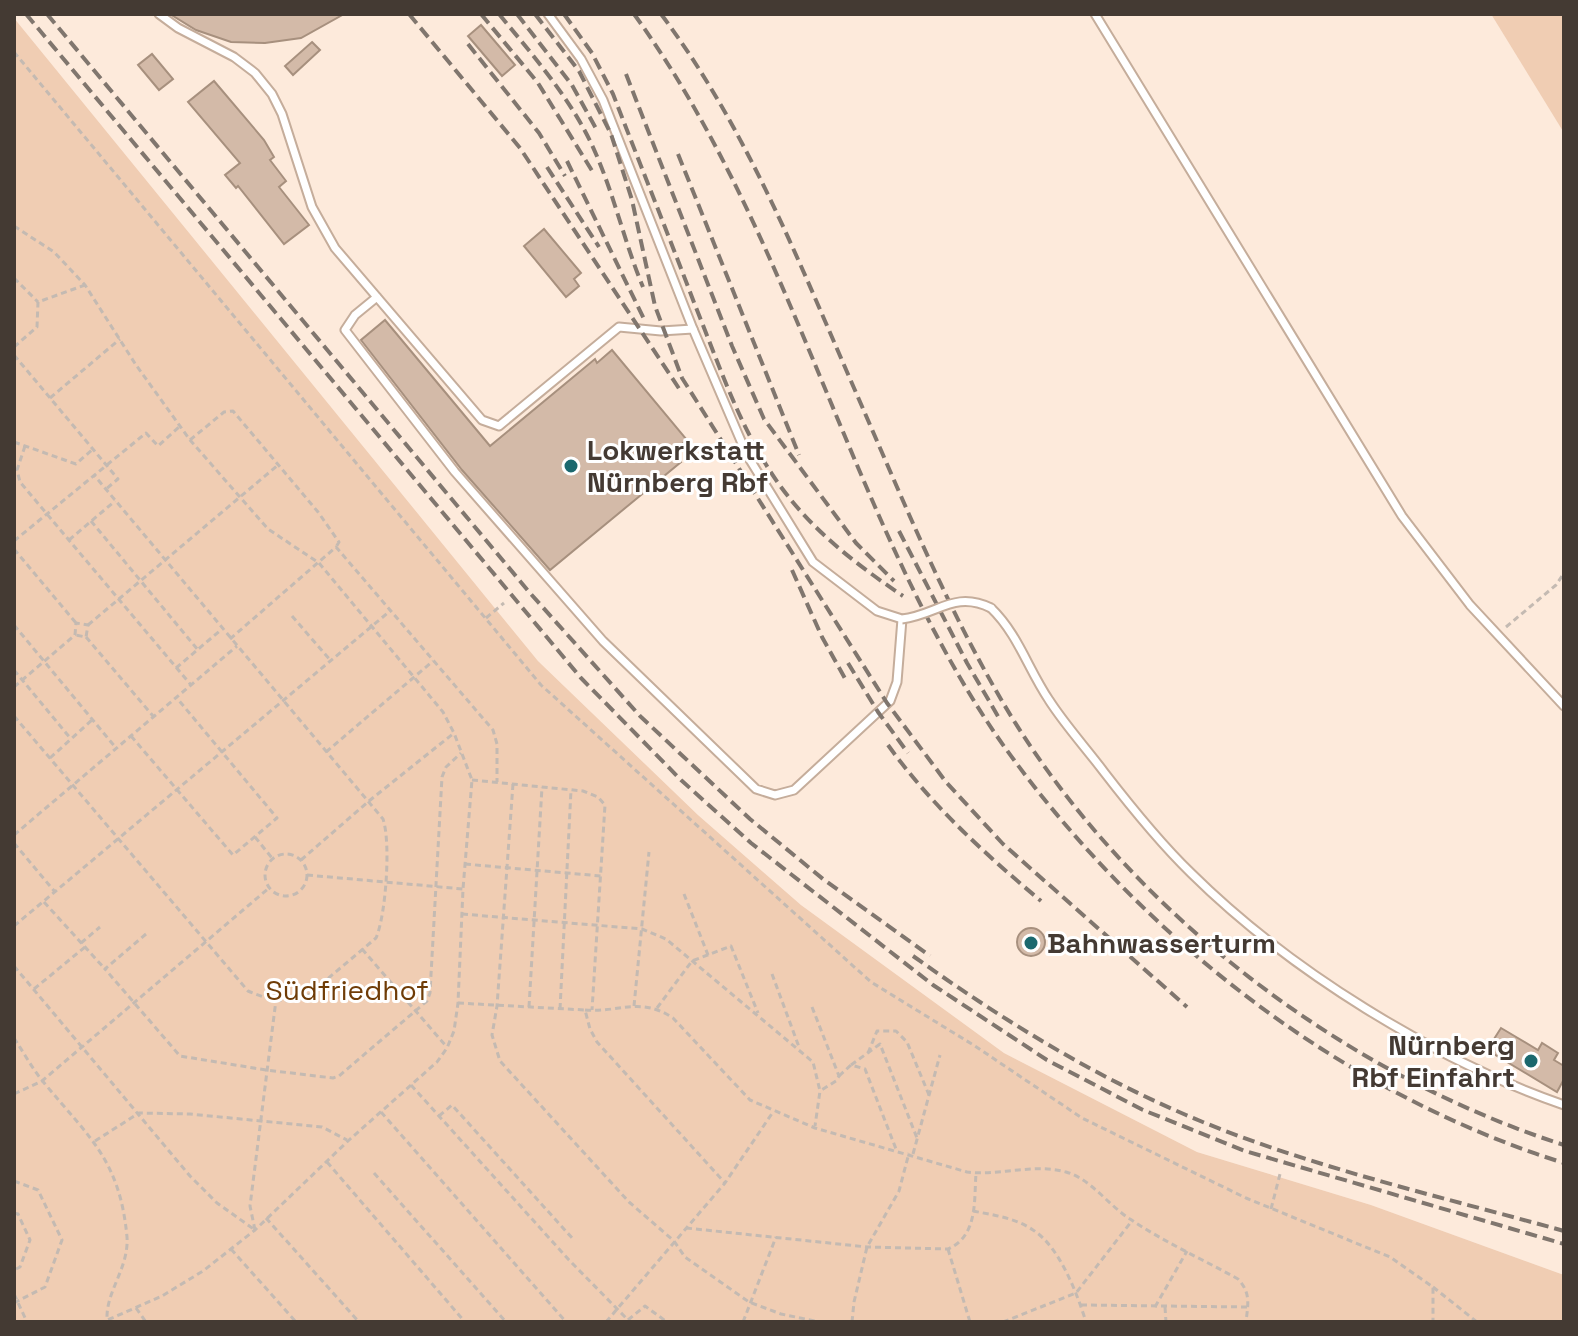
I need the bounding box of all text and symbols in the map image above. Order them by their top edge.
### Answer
place label: Lokwerkstatt Nürnberg Rbf [587,432,768,500]
marker: Lokwerkstatt Nürnberg Rbf [562,457,580,475]
place label: Bahnwasserturm [1047,925,1276,961]
marker: Bahnwasserturm [1022,934,1040,952]
park label: Südfriedhof [265,972,429,1008]
place label: Nürnberg Rbf Einfahrt [1351,1027,1515,1095]
marker: Nürnberg Rbf Einfahrt [1522,1052,1540,1070]

